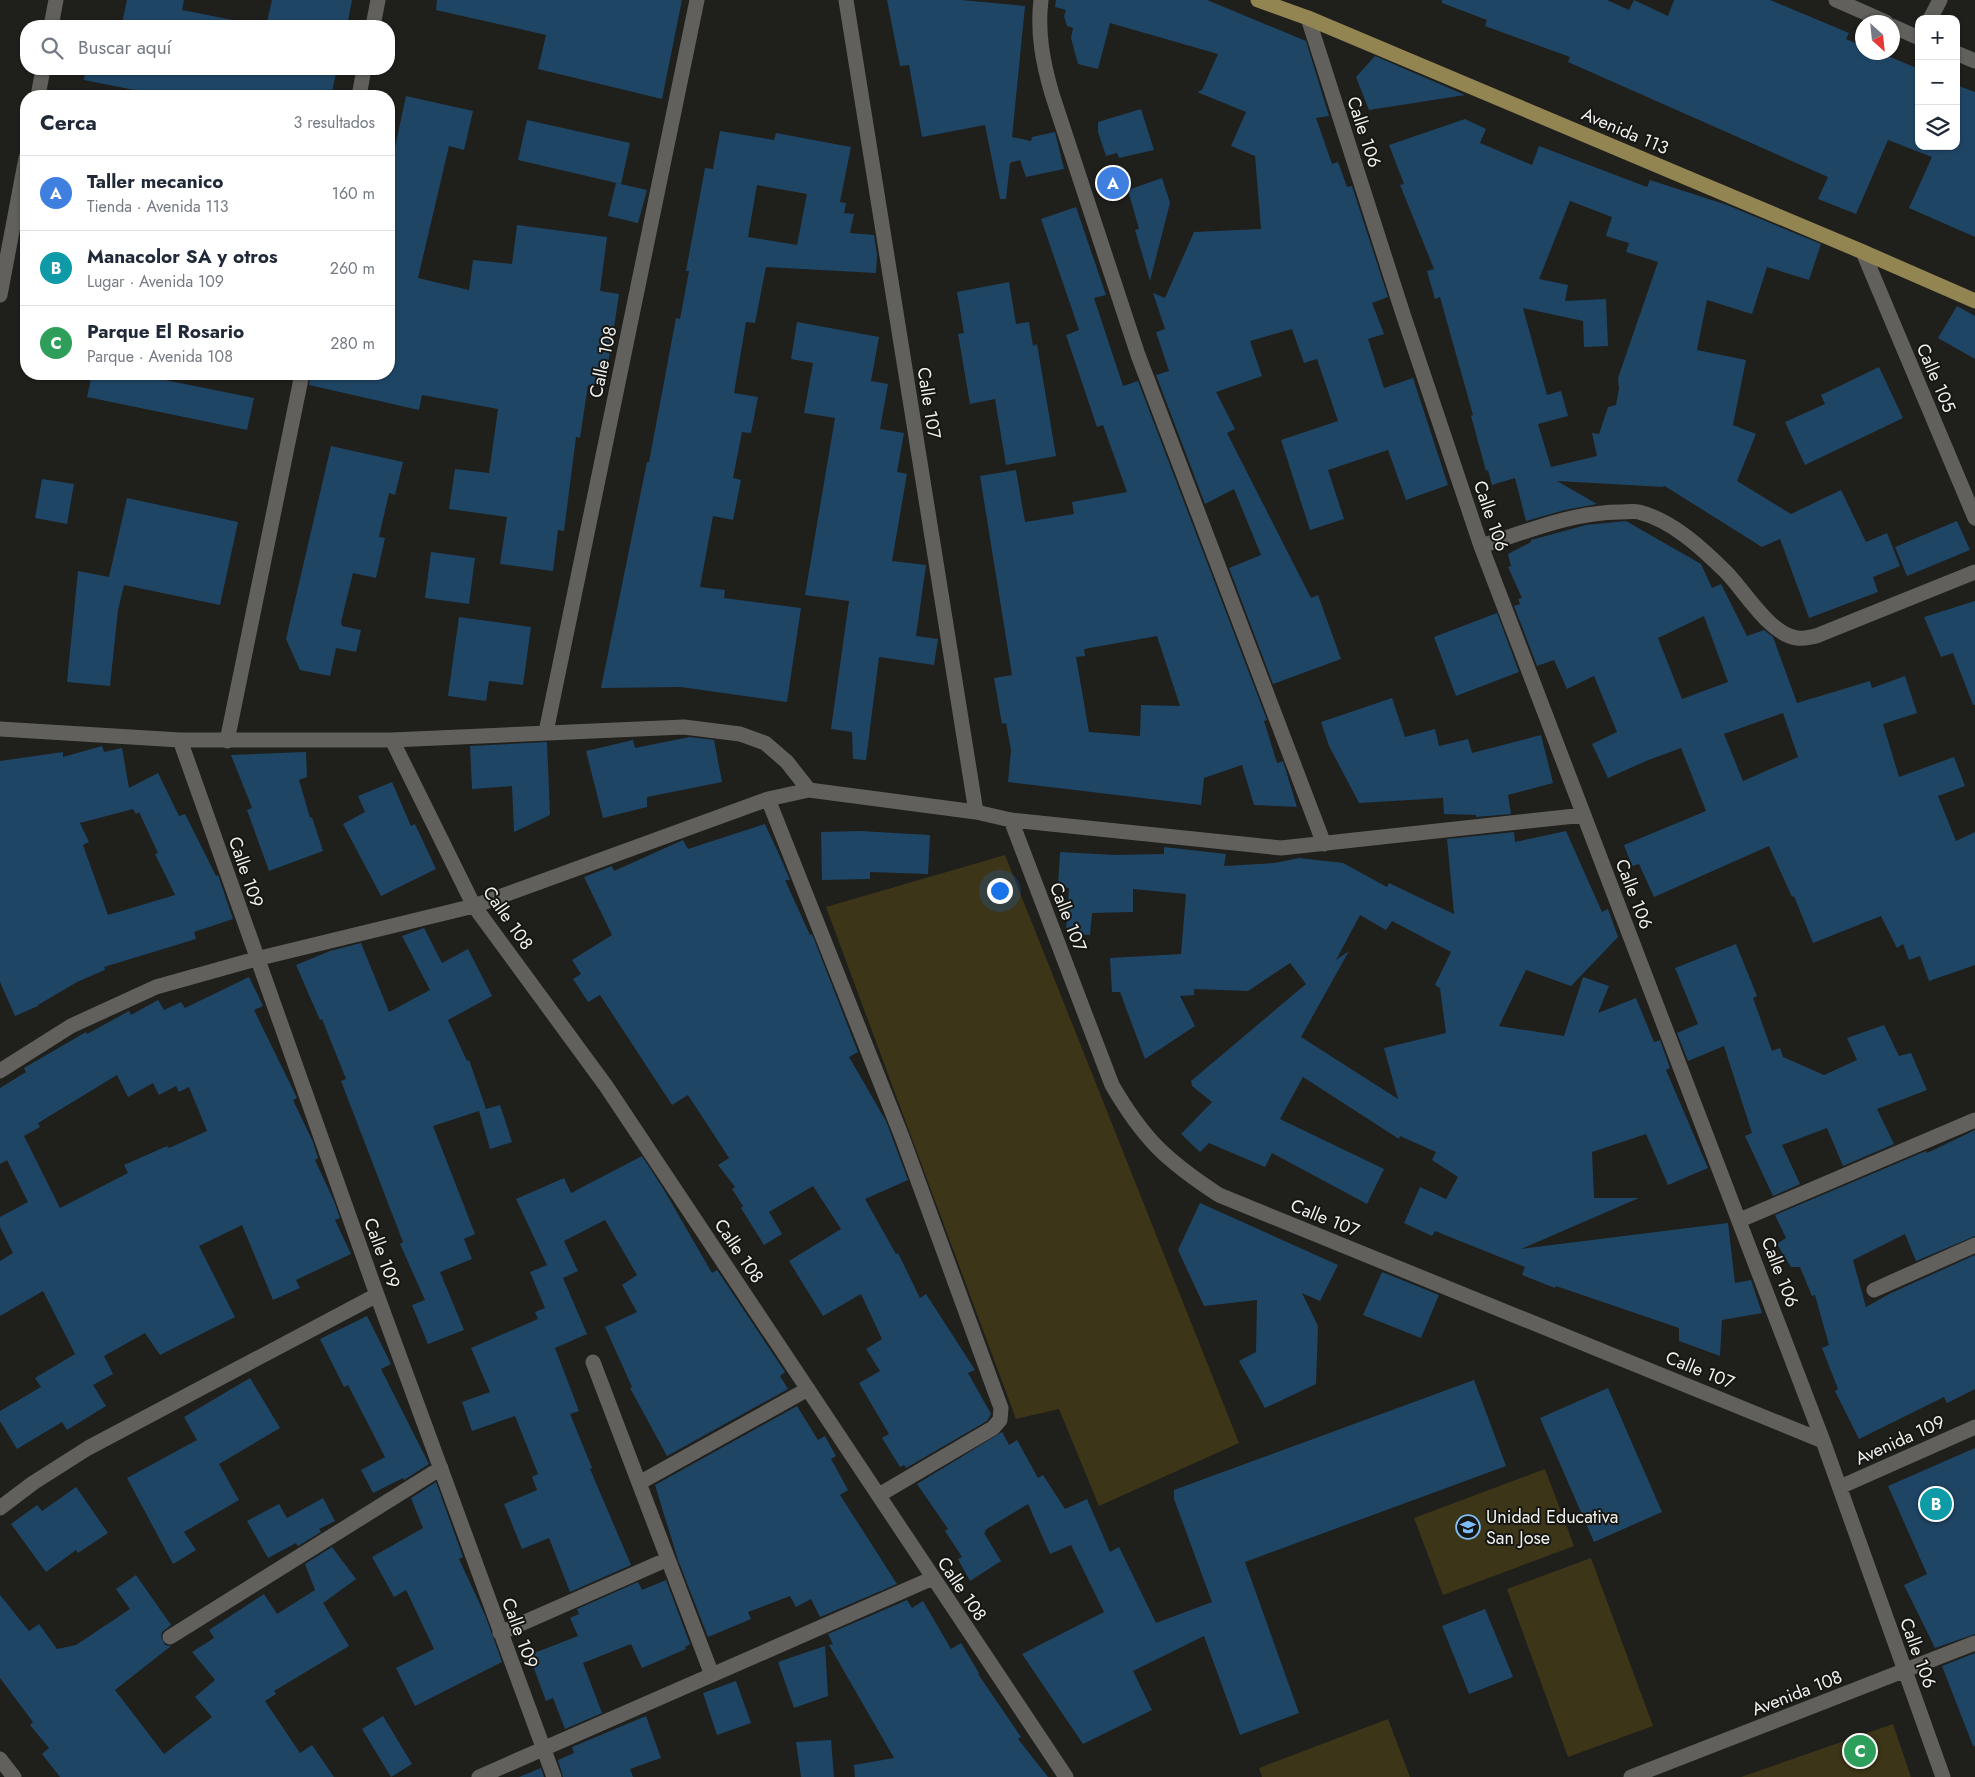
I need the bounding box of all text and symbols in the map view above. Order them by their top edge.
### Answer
north arrow [1855,15,1900,60]
map controls [1915,15,1960,150]
button: + [1915,15,1960,60]
search box [20,20,395,75]
icon: search [38,34,66,62]
text: Buscar aquí [78,34,172,61]
button: − [1915,60,1960,105]
street label: Calle 106 [1340,93,1388,171]
street label: Avenida 113 [1577,101,1673,161]
button: layers [1915,105,1960,150]
text: Cerca [40,108,97,138]
text: 3 resultados [294,111,375,134]
pin: A [1097,164,1129,202]
text: Taller mecanico [87,168,224,195]
text: A [50,182,62,205]
text: 160 m [332,182,375,205]
text: Tienda · Avenida 113 [87,195,229,218]
text: Manacolor SA y otros [87,243,278,270]
text: B [51,257,61,280]
text: 260 m [330,257,375,280]
text: Lugar · Avenida 109 [87,270,224,293]
text: Parque El Rosario [87,318,244,345]
street label: Calle 108 [583,324,623,400]
text: C [50,332,62,355]
text: 280 m [330,332,375,355]
street label: Calle 105 [1910,339,1962,417]
text: Parque · Avenida 108 [87,345,233,368]
street label: Calle 107 [911,365,948,441]
street label: Calle 106 [1467,477,1515,555]
street label: Calle 109 [222,833,270,911]
street label: Calle 106 [1609,855,1659,933]
your location [987,878,1013,904]
street label: Calle 107 [1043,879,1093,956]
street label: Calle 108 [477,881,539,955]
street label: Calle 107 [1287,1192,1364,1244]
street label: Calle 109 [357,1214,407,1292]
street label: Calle 108 [708,1214,770,1288]
street label: Calle 106 [1755,1233,1805,1311]
street label: Calle 107 [1662,1344,1739,1396]
street label: Avenida 109 [1851,1409,1949,1471]
pin: B [1920,1485,1952,1523]
place label: Unidad Educativa San Jose [1486,1504,1618,1551]
school or university icon: Unidad Educativa San Jose [1455,1514,1481,1540]
street label: Calle 108 [931,1552,993,1626]
street label: Calle 109 [495,1594,545,1672]
street label: Calle 106 [1893,1614,1943,1692]
street label: Avenida 108 [1748,1664,1846,1722]
pin: C [1844,1732,1876,1770]

